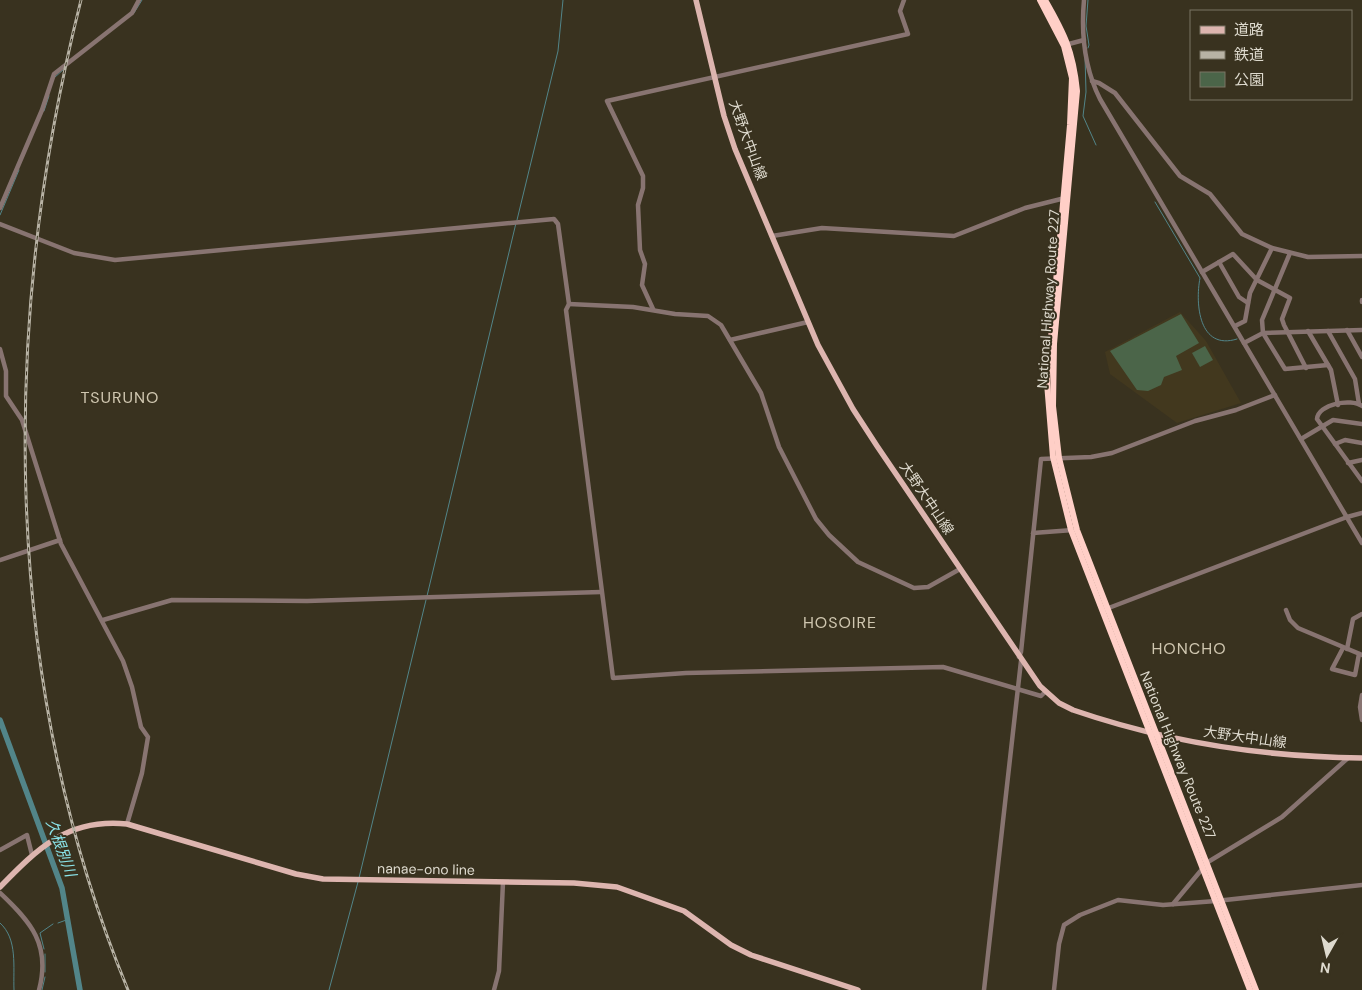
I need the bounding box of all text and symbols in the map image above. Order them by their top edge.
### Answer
legend [1190,10,1352,100]
text: 道路 [1234,20,1264,40]
text: 鉄道 [1234,45,1264,65]
text: 公園 [1234,70,1264,90]
street label: 大野大中山線 [725,97,771,183]
street label: National Highway Route 227 [1033,209,1063,389]
district label: TSURUNO [81,387,159,408]
street label: 大野大中山線 [896,458,958,538]
district label: HOSOIRE [803,612,877,633]
district label: HONCHO [1151,638,1227,659]
street label: National Highway Route 227 [1136,668,1220,842]
street label: 大野大中山線 [1202,722,1288,752]
water label: 久根別川 [41,816,81,881]
street label: nanae-ono line [377,859,475,879]
north arrow [1302,930,1352,980]
text: N [1319,958,1332,977]

